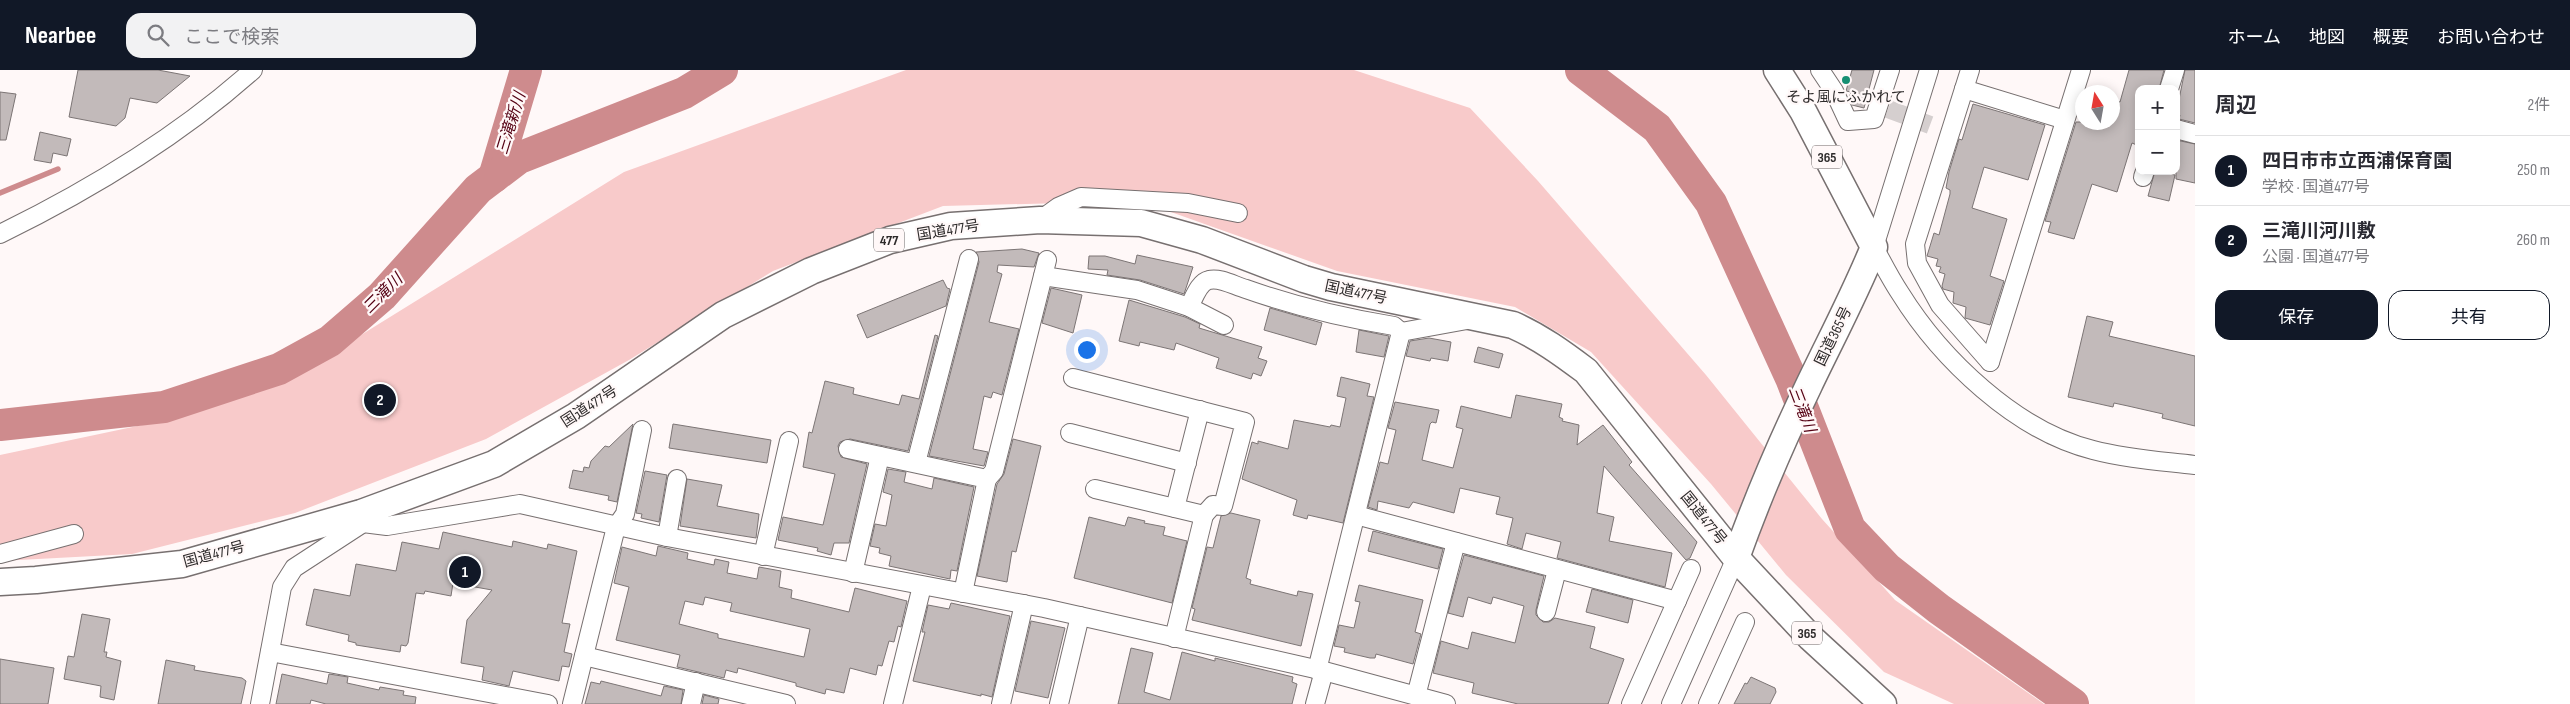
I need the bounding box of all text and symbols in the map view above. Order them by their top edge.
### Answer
search box [126,13,476,58]
text: Nearbee [25,21,96,50]
icon: search [144,21,172,49]
text: ここで検索 [184,26,279,49]
text: ホーム [2228,27,2281,48]
text: 地図 [2309,27,2345,48]
text: 概要 [2373,27,2409,48]
text: お問い合わせ [2437,27,2545,48]
marker: そよ風にふかれて [1840,74,1852,86]
north arrow [2075,85,2120,130]
map controls [2135,85,2180,175]
button: + [2135,85,2180,130]
water label: 三滝新川 [493,88,530,157]
place label: そよ風にふかれて [1786,88,1906,107]
text: 周辺 [2215,93,2257,118]
text: 2件 [2527,96,2550,115]
button: − [2135,130,2180,175]
road number: 365 [1812,145,1842,168]
text: 四日市市立西浦保育園 [2262,150,2452,173]
text: 1 [2228,161,2234,180]
text: 250 m [2517,161,2550,180]
text: 学校 · 国道477号 [2262,178,2370,197]
street label: 国道477号 [915,216,981,245]
text: 三滝川河川敷 [2262,220,2376,243]
road number: 477 [874,228,904,252]
text: 2 [2227,231,2235,250]
text: 260 m [2516,231,2550,250]
text: 公園 · 国道477号 [2262,248,2370,267]
water label: 三滝川 [359,269,408,318]
street label: 国道477号 [1323,277,1389,308]
button: 保存 [2215,290,2378,340]
button: 共有 [2388,290,2550,340]
street label: 国道365号 [1811,303,1856,369]
your location [1074,337,1100,363]
pin: 2 [364,381,396,419]
street label: 国道477号 [558,381,621,432]
water label: 三滝川 [1784,384,1820,437]
street label: 国道477号 [1676,488,1731,549]
street label: 国道477号 [181,537,247,572]
pin: 1 [449,553,481,591]
road number: 365 [1792,622,1822,644]

